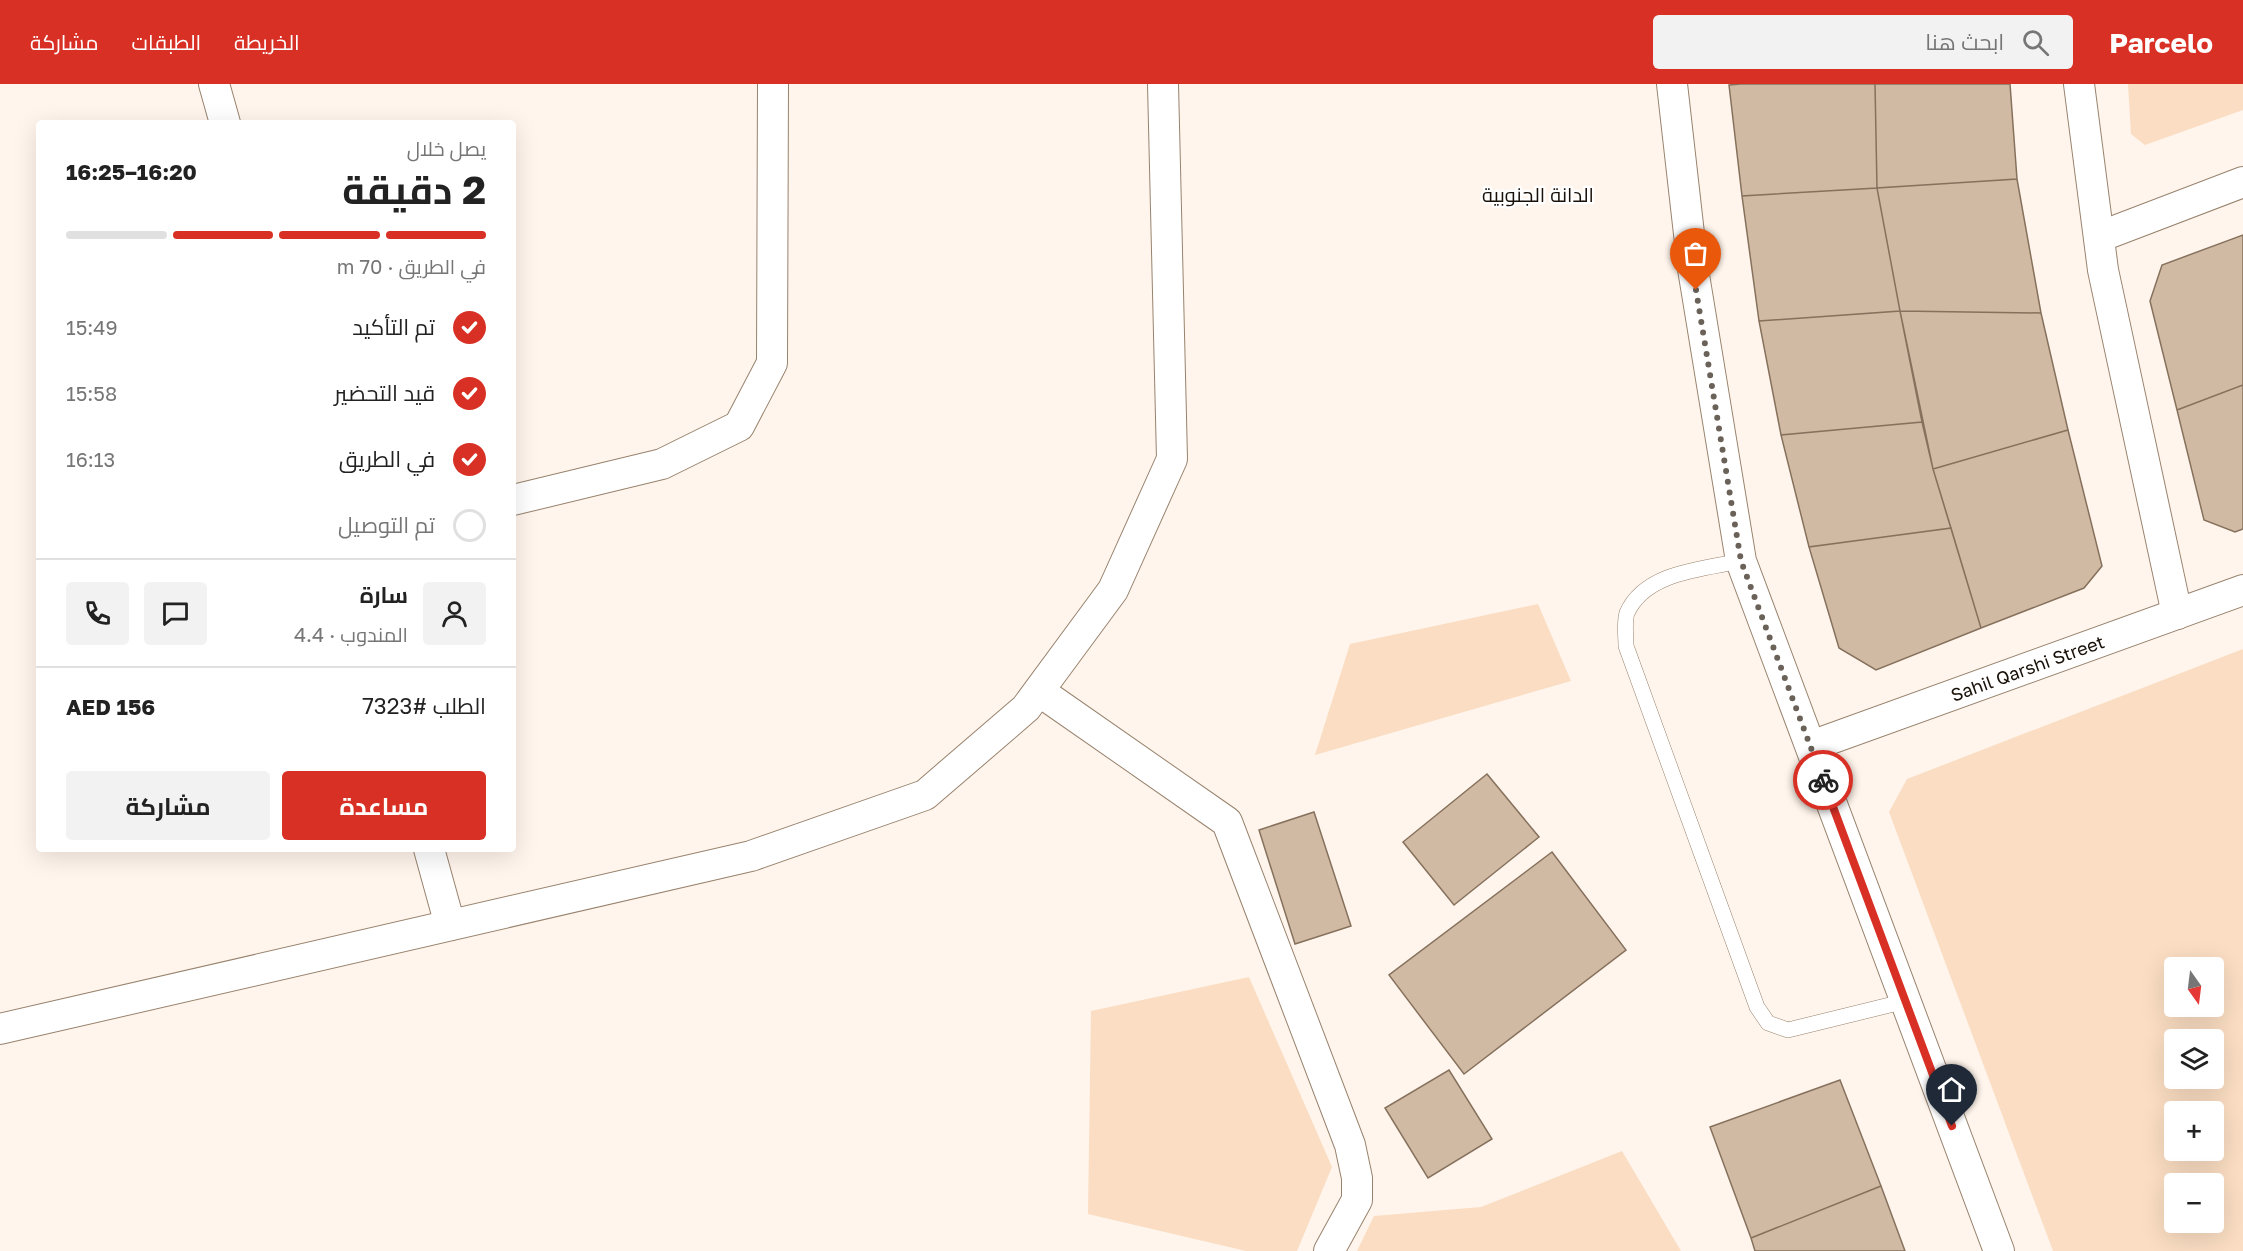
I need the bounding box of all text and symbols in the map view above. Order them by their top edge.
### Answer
search box [1653,15,2073,69]
icon: search [2019,26,2052,59]
text: Parcelo [2109,26,2213,59]
text: ابحث هنا [1925,28,2004,55]
text: مشاركة [30,29,99,55]
text: الطبقات [132,29,201,55]
text: الخريطة [234,29,300,55]
text: يصل خلال [407,136,486,160]
text: 16:20–16:25 [66,158,197,185]
text: 2 دقيقة [342,166,486,213]
district label: الدانة الجنوبية [1482,182,1594,207]
pin [1670,228,1721,290]
icon: bag [1679,237,1712,270]
text: في الطريق · 70 m [337,254,486,278]
icon: check [453,311,486,344]
text: تم التأكيد [352,313,435,340]
text: 15:49 [66,315,118,339]
icon: check [453,377,486,410]
text: قيد التحضير [334,379,435,406]
text: 15:58 [66,381,117,405]
icon: check [453,443,486,476]
text: في الطريق [339,445,435,472]
text: 16:13 [66,447,115,471]
text: تم التوصيل [338,511,435,538]
text: سارة [360,581,408,608]
button: phone [66,582,129,645]
button: chat [144,582,207,645]
button: person [423,582,486,645]
text: المندوب · 4.4 [294,622,408,646]
street label: Sahil Qarshi Street [1948,630,2107,706]
text: الطلب #7323 [362,692,486,719]
text: AED 156 [66,693,155,720]
courier [1793,750,1853,810]
icon: bike [1807,764,1840,797]
button: مشاركة [66,771,270,840]
button: مساعدة [282,771,486,840]
north arrow [2164,957,2224,1017]
map controls [2164,957,2224,1233]
button: layers [2164,1029,2224,1089]
pin [1926,1064,1977,1126]
icon: home [1935,1073,1968,1106]
button: + [2164,1101,2224,1161]
button: − [2164,1173,2224,1233]

